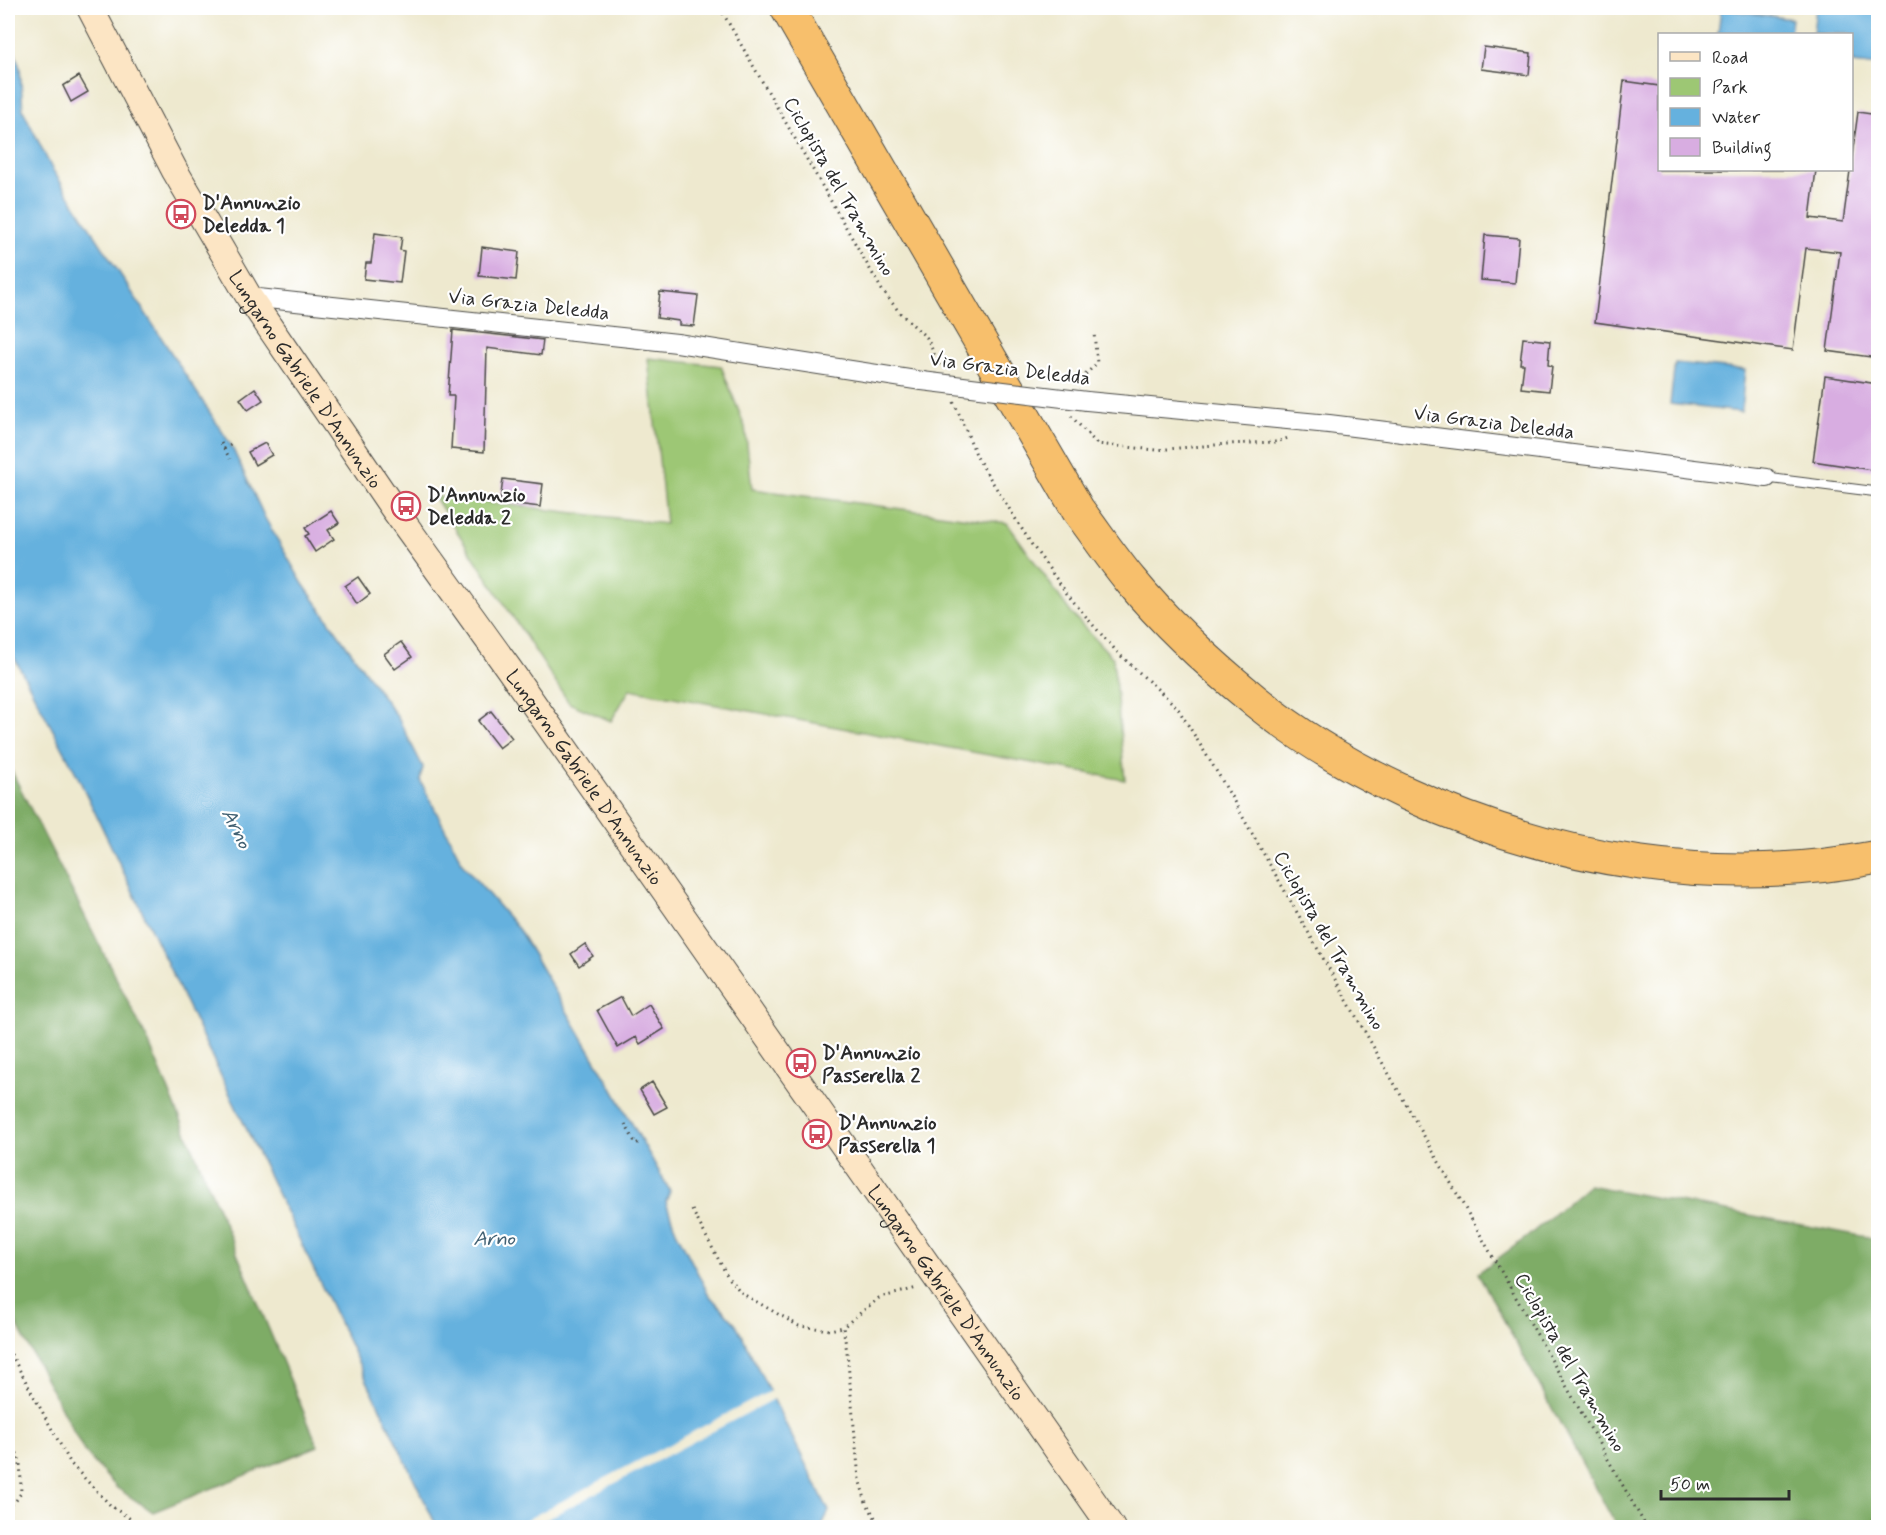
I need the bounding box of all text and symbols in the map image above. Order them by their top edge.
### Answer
legend [1658,33,1853,171]
text: Road [1712,46,1748,70]
text: Park [1712,76,1748,100]
street label: Ciclopista del Trammino [776,92,901,281]
text: Water [1712,106,1761,130]
text: Building [1712,136,1772,162]
place label: D'Annunzio Deledda 1 [202,190,301,240]
bus stop icon: D'Annunzio Deledda 1 [165,198,197,230]
street label: Lungarno Gabriele D'Annunzio [221,266,388,495]
street label: Via Grazia Deledda [447,284,611,327]
street label: Via Grazia Deledda [928,346,1092,393]
street label: Via Grazia Deledda [1412,400,1576,447]
place label: D'Annunzio Deledda 2 [427,482,526,532]
bus stop icon: D'Annunzio Deledda 2 [390,490,422,522]
street label: Lungarno Gabriele D'Annunzio [499,665,669,891]
water label: Arno [214,803,259,855]
street label: Ciclopista del Trammino [1266,846,1391,1035]
place label: D'Annunzio Passerella 2 [822,1040,921,1090]
bus stop icon: D'Annunzio Passerella 2 [785,1047,817,1079]
place label: D'Annunzio Passerella 1 [838,1110,937,1160]
bus stop icon: D'Annunzio Passerella 1 [801,1118,833,1150]
street label: Lungarno Gabriele D'Annunzio [861,1180,1031,1407]
water label: Arno [473,1225,516,1253]
street label: Ciclopista del Trammino [1507,1268,1632,1457]
scale bar [1661,1463,1788,1501]
text: 50 m [1670,1473,1710,1497]

